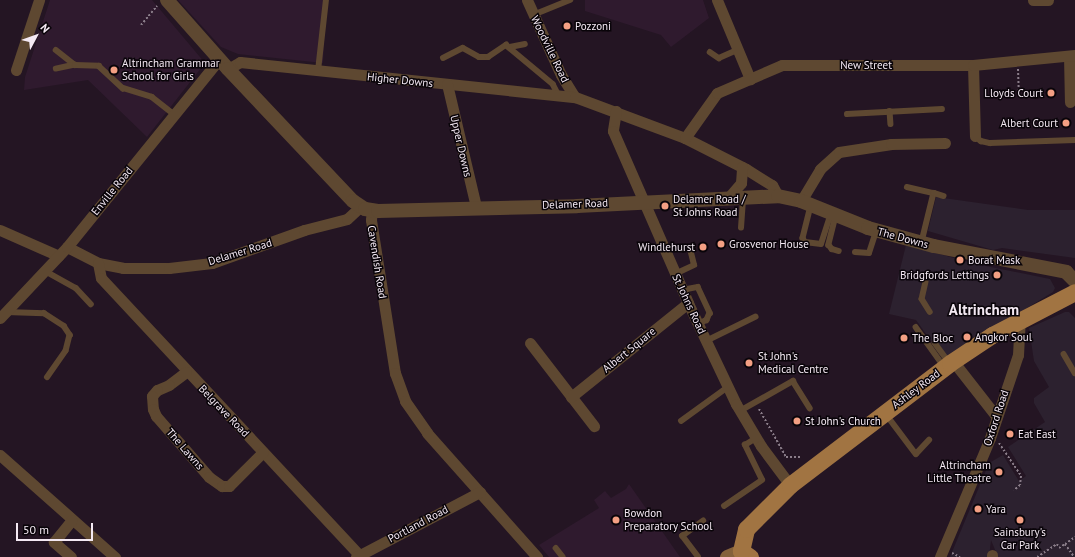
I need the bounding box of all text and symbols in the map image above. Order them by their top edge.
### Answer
street label: Woodville Road [528,13,572,85]
north arrow [16,16,56,56]
place label: Pozzoni [575,19,611,33]
text: N [37,21,53,35]
marker: Pozzoni [562,21,572,31]
place label: Altrincham Grammar School for Girls [122,57,219,83]
street label: New Street [840,58,892,72]
marker: Altrincham Grammar School for Girls [109,65,119,75]
street label: Higher Downs [366,70,434,90]
place label: Lloyds Court [984,86,1043,100]
marker: Lloyds Court [1046,88,1056,98]
street label: Upper Downs [447,114,475,178]
place label: Albert Court [1001,116,1058,130]
marker: Albert Court [1061,118,1071,128]
street label: Enville Road [88,164,136,218]
place label: Delamer Road / St Johns Road [673,193,746,219]
street label: Delamer Road [542,196,608,212]
marker: Delamer Road / St Johns Road [660,201,670,211]
street label: Cavendish Road [365,224,389,300]
street label: The Downs [876,225,930,251]
street label: Delamer Road [207,236,273,268]
place label: Grosvenor House [729,237,809,251]
marker: Grosvenor House [716,239,726,249]
place label: Windlehurst [638,240,695,254]
marker: Windlehurst [698,242,708,252]
place label: Borat Mask [968,253,1020,267]
marker: Borat Mask [955,255,965,265]
place label: Bridgfords Lettings [900,268,989,282]
marker: Bridgfords Lettings [992,270,1002,280]
street label: St Johns Road [669,272,709,336]
district label: Altrincham [949,301,1019,319]
street label: Albert Square [600,325,658,375]
place label: Angkor Soul [975,330,1032,344]
place label: The Bloc [912,331,953,345]
marker: Angkor Soul [962,332,972,342]
marker: The Bloc [899,333,909,343]
place label: St John's Medical Centre [758,350,828,376]
marker: St John's Medical Centre [743,357,755,369]
street label: Ashley Road [889,367,943,411]
street label: Belgrave Road [196,382,252,440]
street label: Oxford Road [981,388,1011,448]
place label: St John's Church [805,414,881,428]
marker: St John's Church [792,416,802,426]
street label: The Lawns [164,426,206,472]
place label: Eat East [1018,427,1056,441]
marker: Eat East [1005,429,1015,439]
place label: Altrincham Little Theatre [927,459,991,485]
marker: Altrincham Little Theatre [994,467,1004,477]
place label: Yara [986,502,1006,516]
street label: Portland Road [386,503,450,545]
marker: Yara [973,504,983,514]
place label: Bowdon Preparatory School [624,507,713,533]
scale bar [18,515,95,541]
marker: Bowdon Preparatory School [611,515,621,525]
marker: Sainsbury's Car Park [1015,515,1025,525]
text: 50 m [23,522,49,537]
place label: Sainsbury's Car Park [994,526,1046,552]

